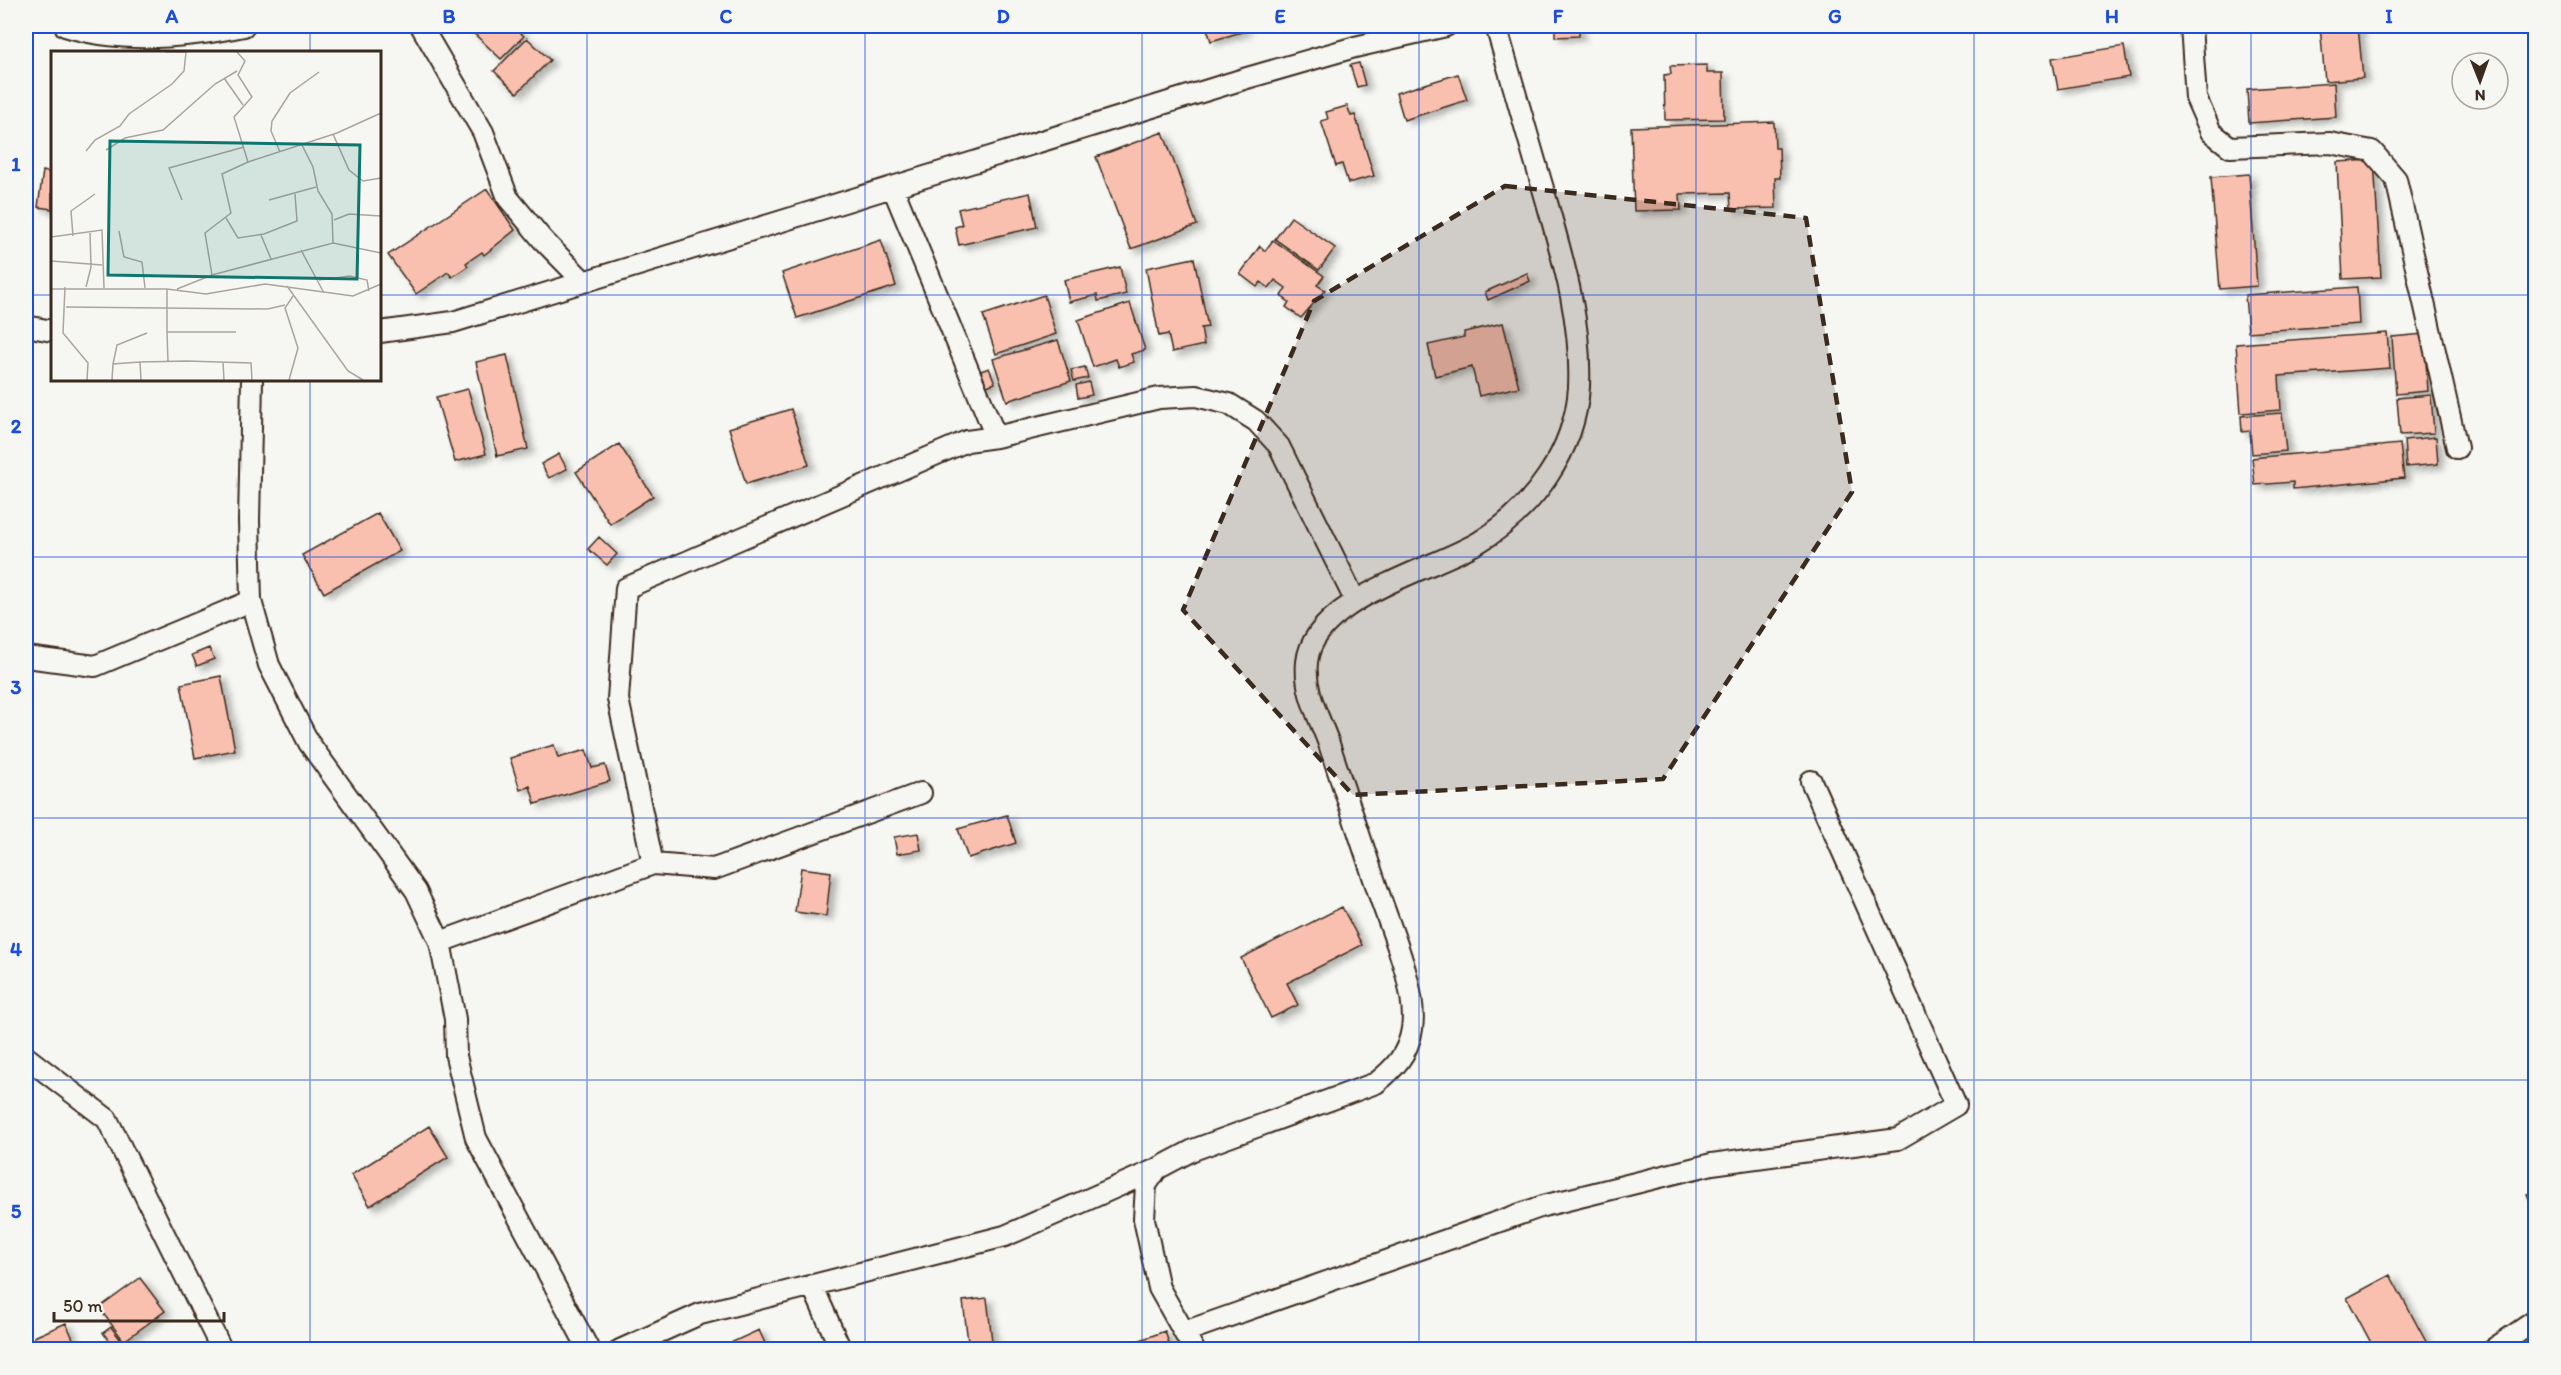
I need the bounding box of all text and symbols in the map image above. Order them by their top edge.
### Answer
text: A [165,4,179,28]
text: B [443,4,456,28]
text: C [720,4,733,28]
text: D [996,4,1010,28]
text: E [1274,4,1286,28]
text: F [1553,4,1564,28]
text: G [1828,4,1842,28]
text: H [2105,4,2119,28]
text: I [2385,4,2393,28]
inset map [51,51,381,381]
north arrow [2450,51,2510,111]
text: N [2475,86,2486,105]
text: 1 [11,152,21,176]
text: 2 [11,414,22,438]
text: 3 [11,675,22,699]
text: 4 [10,937,22,961]
text: 5 [11,1199,22,1223]
scale bar [54,1285,224,1323]
text: 50 m [63,1295,103,1317]

